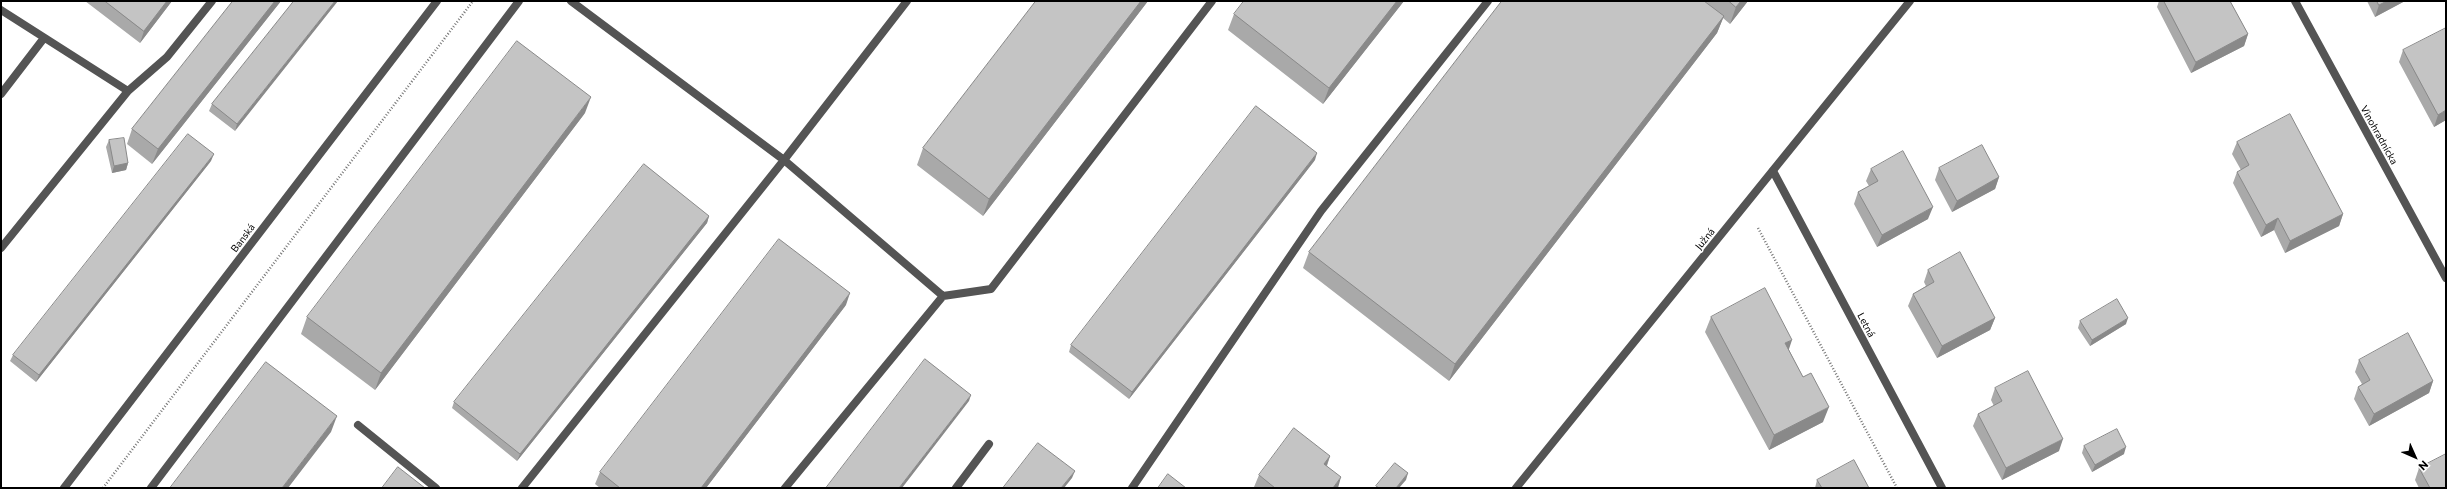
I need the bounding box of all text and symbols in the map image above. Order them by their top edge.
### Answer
street label: Vinohradnícka [2358,103,2400,167]
street label: Banská [228,221,258,255]
street label: Južná [1693,226,1717,252]
street label: Letná [1855,311,1877,339]
north arrow [2395,437,2435,477]
text: N [2416,458,2431,473]

